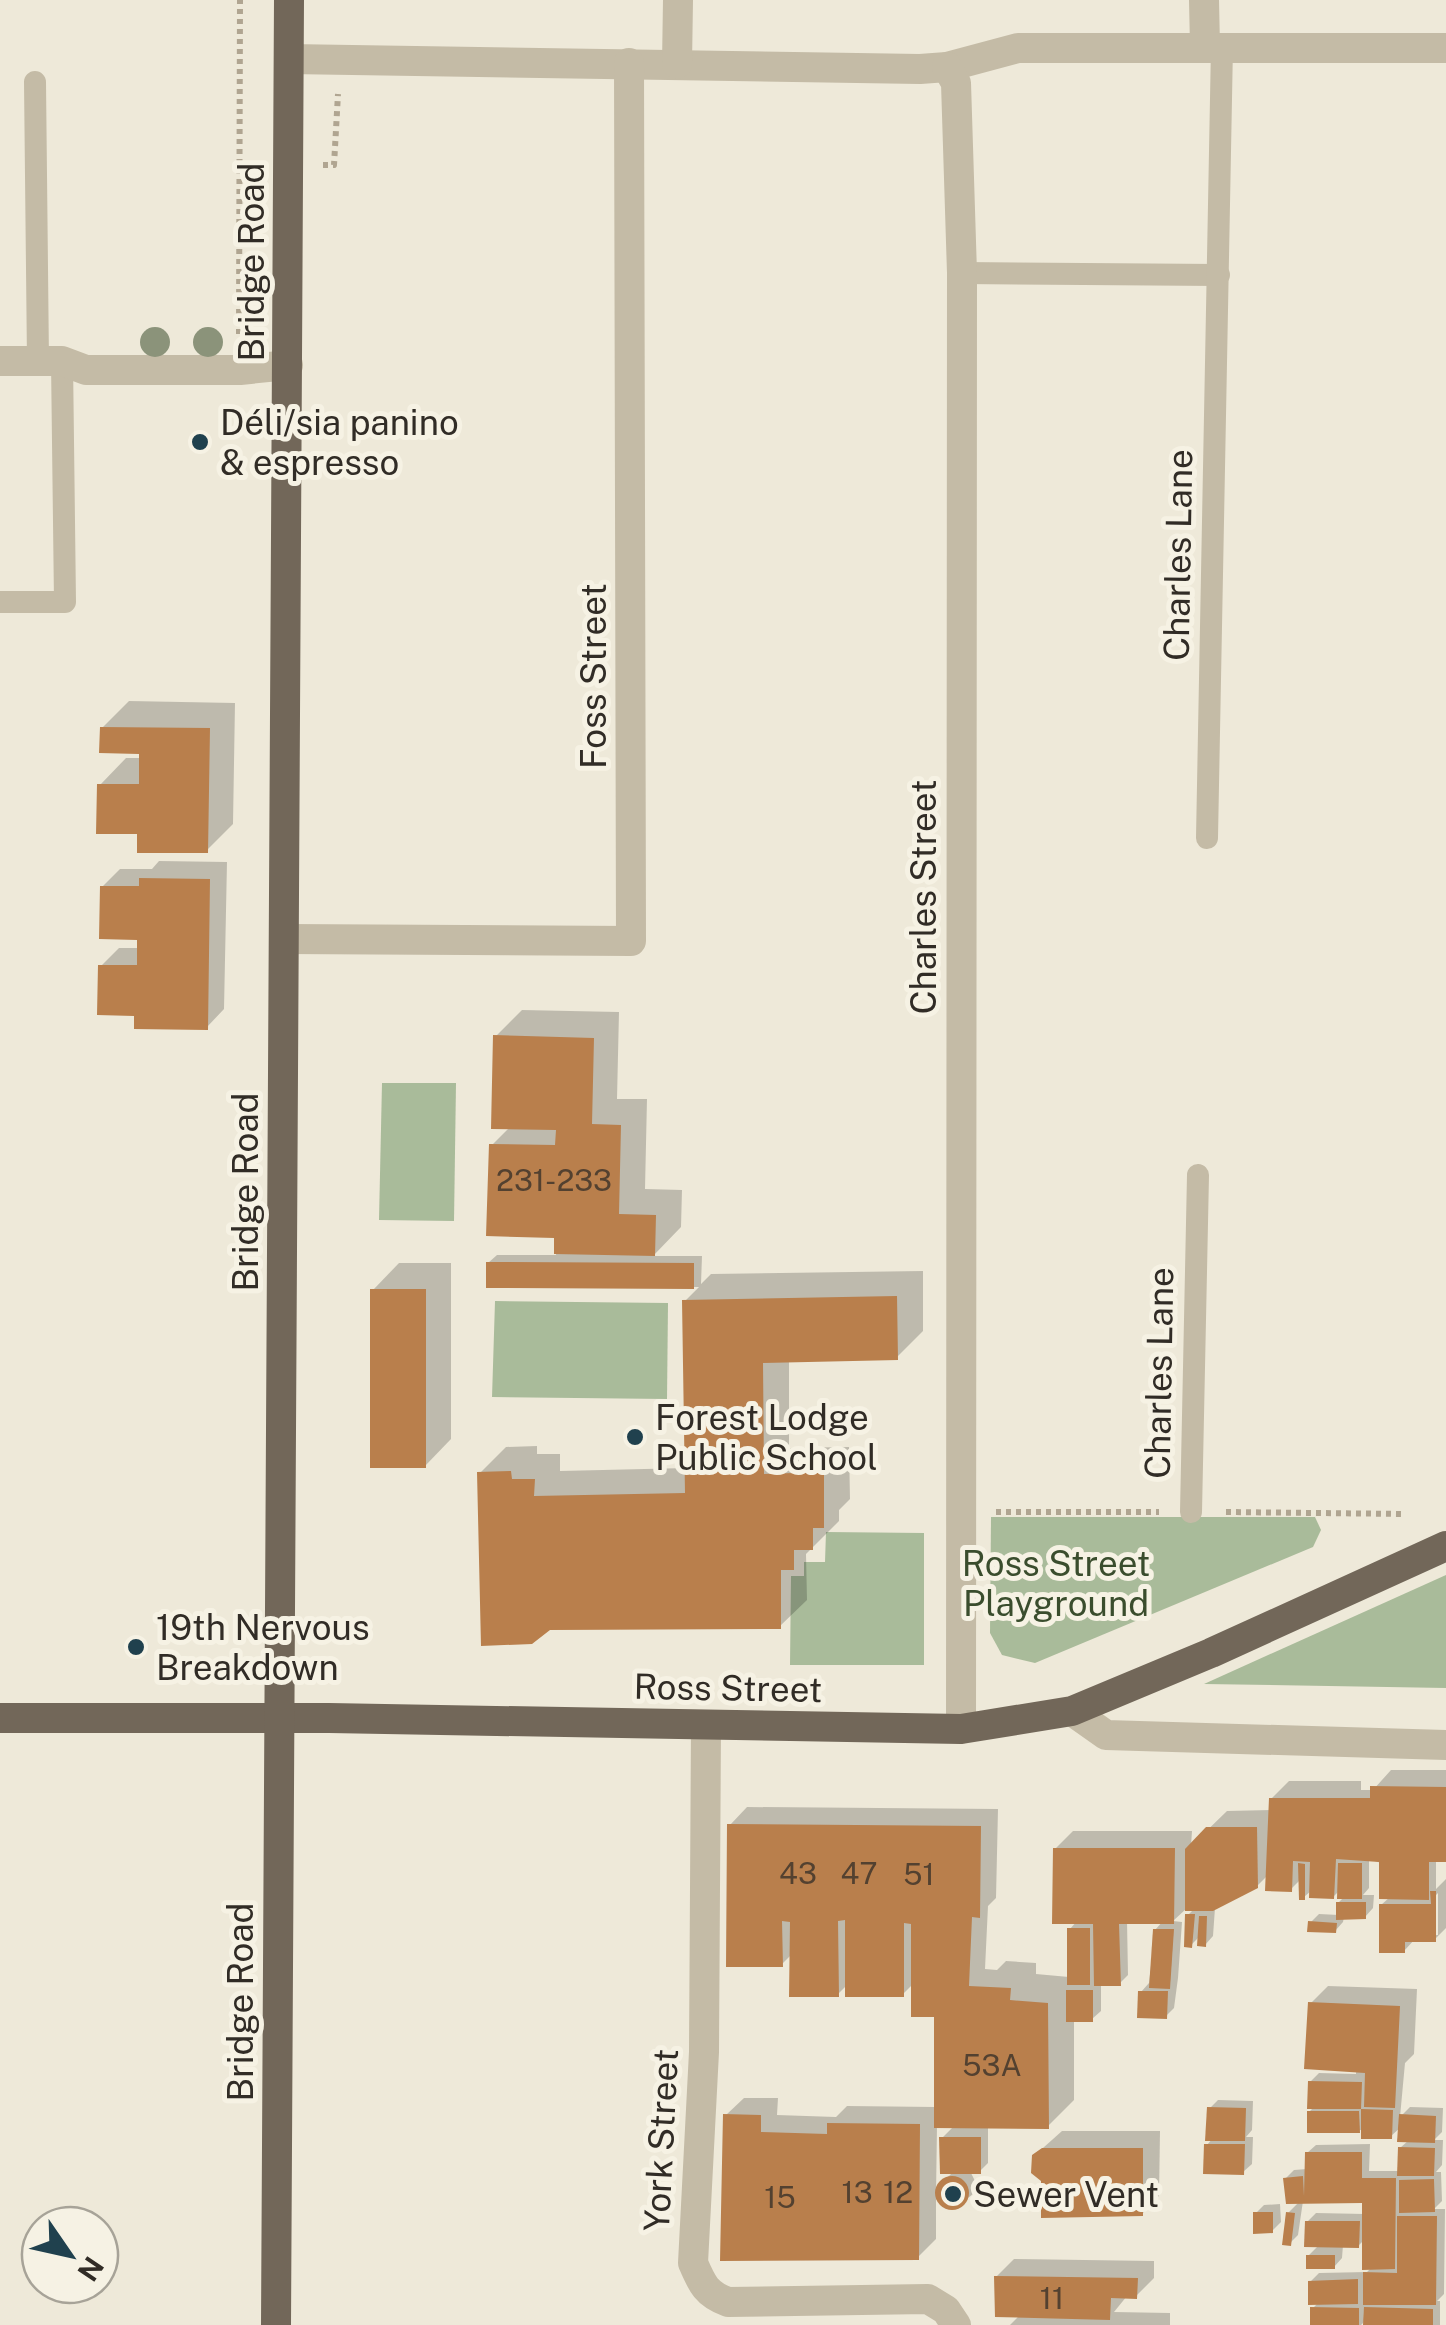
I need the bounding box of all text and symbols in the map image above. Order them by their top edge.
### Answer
street label: Bridge Road [231,163,272,361]
place label: Déli/sia panino & espresso [220,402,459,483]
marker: Déli/sia panino & espresso [189,431,211,453]
street label: Charles Lane [1156,449,1200,661]
street label: Foss Street [573,583,614,769]
street label: Charles Street [903,779,944,1015]
street label: Bridge Road [225,1093,266,1291]
house number: 231-233 [496,1162,612,1198]
street label: Charles Lane [1137,1267,1181,1479]
place label: Forest Lodge Public School [655,1397,878,1478]
marker: Forest Lodge Public School [624,1426,646,1448]
park label: Ross Street Playground [962,1543,1150,1624]
place label: 19th Nervous Breakdown [156,1607,370,1688]
marker: 19th Nervous Breakdown [125,1636,147,1658]
street label: Ross Street [633,1666,823,1710]
house number: 43 [779,1855,817,1891]
house number: 47 [841,1855,877,1891]
house number: 51 [903,1856,935,1892]
street label: Bridge Road [220,1903,261,2101]
house number: 53A [962,2047,1022,2083]
street label: York Street [636,2048,686,2232]
house number: 13 [841,2174,873,2210]
house number: 12 [883,2174,913,2210]
place label: Sewer Vent [973,2174,1159,2215]
house number: 15 [764,2179,796,2215]
marker: Sewer Vent [942,2183,964,2205]
north arrow [20,2205,120,2305]
text: N [71,2251,111,2288]
house number: 11 [1040,2280,1064,2316]

